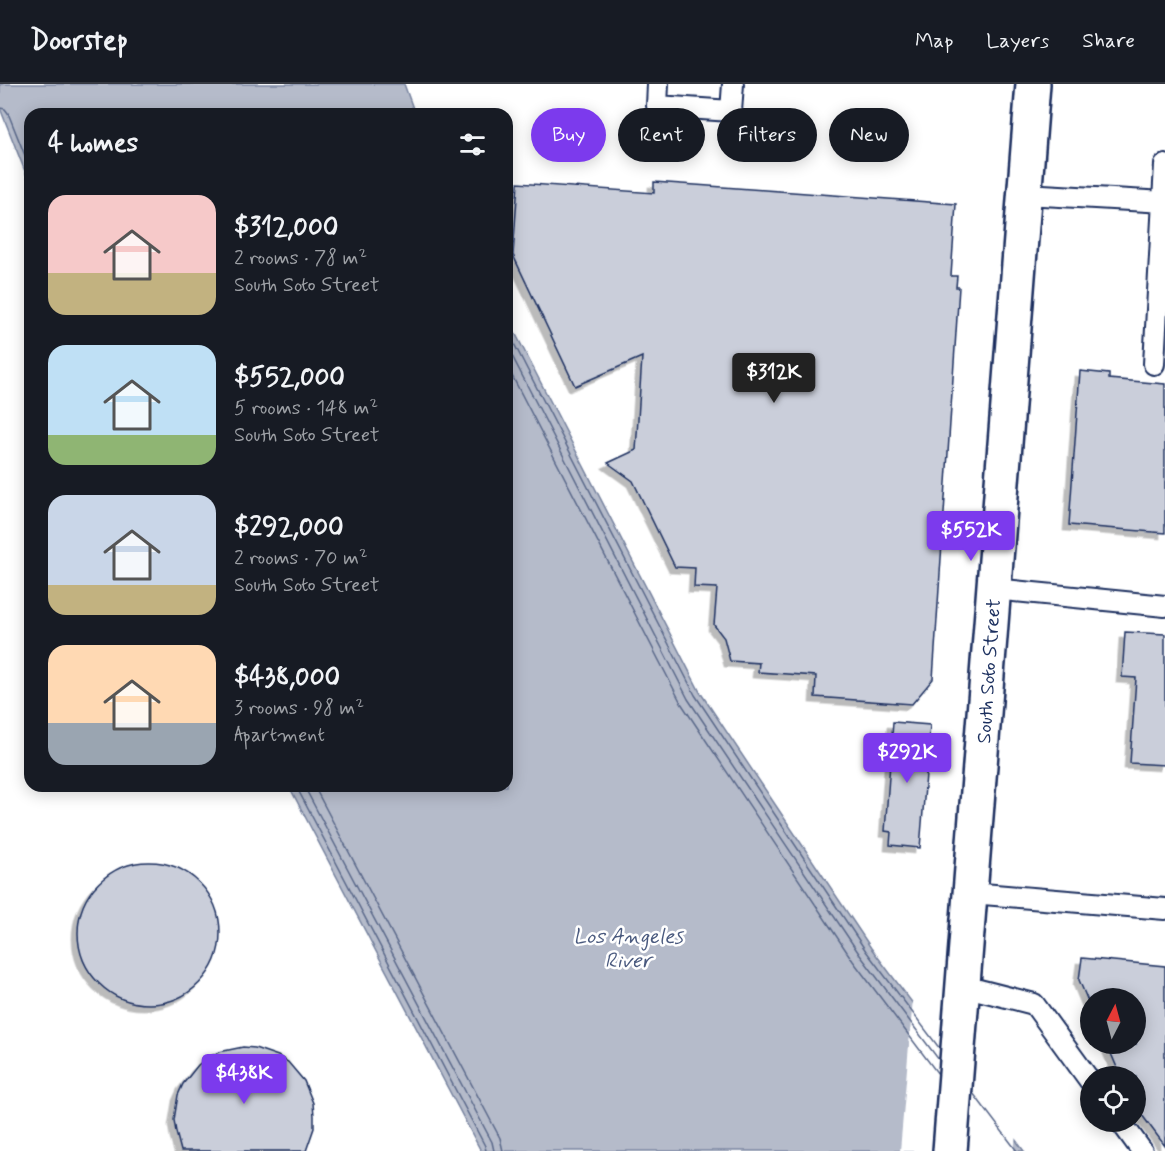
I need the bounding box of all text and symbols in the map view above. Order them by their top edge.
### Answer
text: Doorstep [30,23,128,60]
text: Map [915,27,953,55]
text: Layers [986,27,1049,55]
text: Share [1082,27,1135,55]
chip: Buy [531,108,606,162]
chip: Rent [618,108,705,162]
chip: Filters [717,108,817,162]
chip: New [829,108,909,162]
text: 4 homes [48,127,138,161]
icon: filters [456,128,489,161]
text: $312,000 [234,211,338,245]
icon: home [96,219,168,291]
text: 2 rooms · 78 m² [234,245,367,272]
text: South Soto Street [234,272,379,299]
pin: $312K [732,353,816,404]
text: $312K [746,359,802,386]
text: $552,000 [234,361,345,395]
icon: home [96,369,168,441]
text: 5 rooms · 148 m² [234,395,378,422]
text: South Soto Street [234,422,379,449]
text: $292,000 [234,511,344,545]
pin: $552K [929,511,1013,562]
text: $552K [941,517,1001,544]
icon: home [96,519,168,591]
text: 2 rooms · 70 m² [234,545,368,572]
text: South Soto Street [234,572,379,599]
street label: South Soto Street [971,598,1008,745]
text: $438,000 [234,661,340,695]
icon: home [96,669,168,741]
text: 3 rooms · 98 m² [234,695,364,722]
text: Apartment [234,722,325,749]
pin: $292K [865,733,949,784]
text: $292K [877,739,937,766]
water label: Los Angeles River [573,923,684,975]
north arrow [1080,988,1146,1054]
map controls [1080,988,1146,1132]
pin: $438K [202,1054,286,1105]
text: $438K [216,1060,272,1087]
button: locate [1080,1066,1146,1132]

